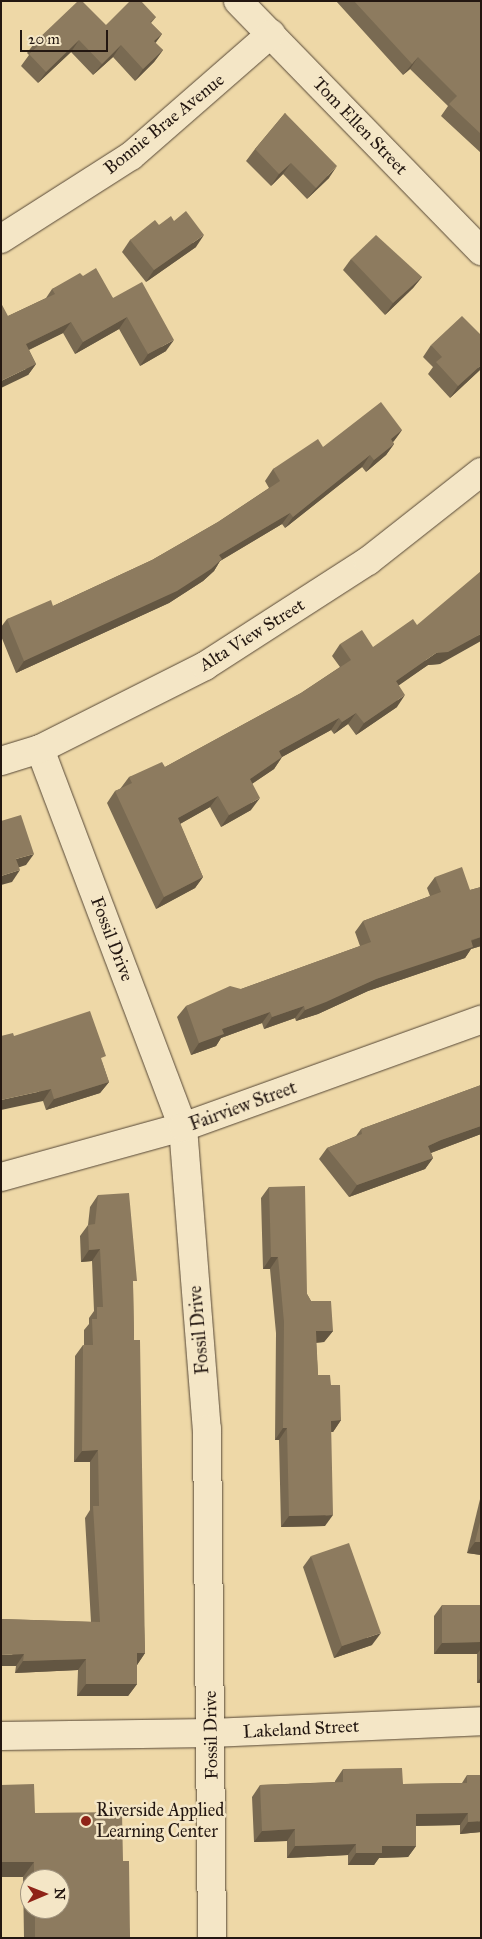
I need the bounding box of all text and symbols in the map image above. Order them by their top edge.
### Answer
scale bar [22,20,110,52]
text: 20 m [28,30,60,48]
street label: Bonnie Brae Avenue [100,69,228,179]
street label: Tom Ellen Street [308,73,412,179]
street label: Alta View Street [195,594,309,676]
street label: Fossil Drive [86,894,138,984]
street label: Fairview Street [187,1077,299,1135]
street label: Fossil Drive [184,1285,214,1375]
street label: Fossil Drive [199,1690,223,1780]
street label: Lakeland Street [242,1715,360,1743]
place label: Riverside Applied Learning Center [96,1800,224,1842]
marker: Riverside Applied Learning Center [80,1815,92,1827]
north arrow [20,1869,70,1919]
text: N [51,1888,68,1900]

